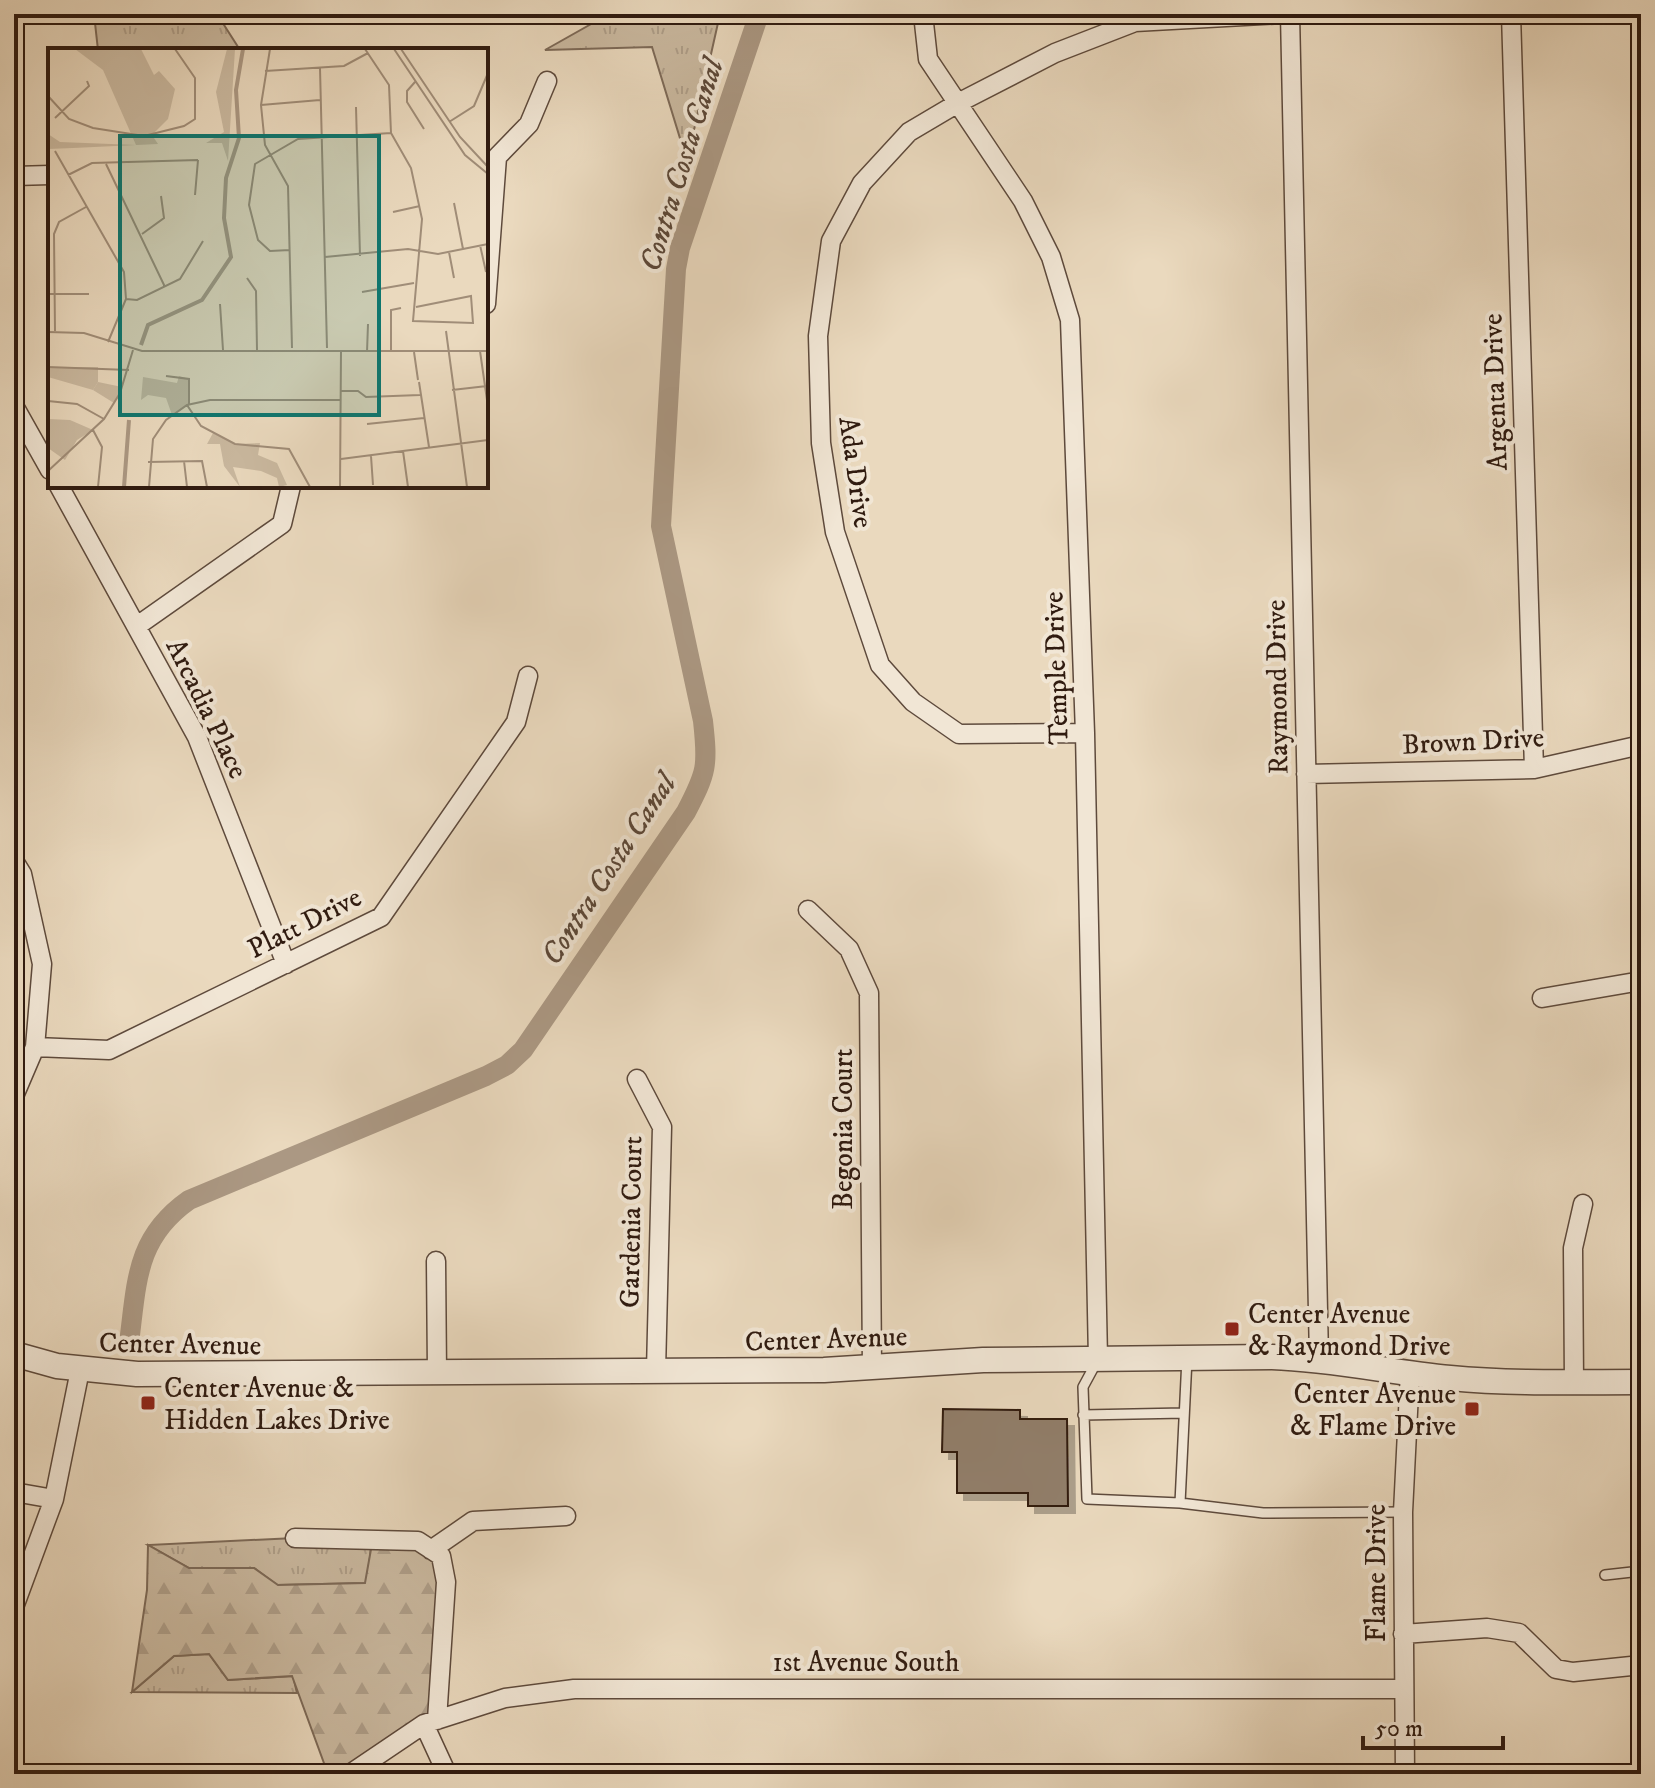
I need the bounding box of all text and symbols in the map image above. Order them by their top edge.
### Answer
inset map [48,48,488,488]
water label: Contra Costa Canal [633,52,733,276]
street label: Argenta Drive [1475,313,1516,471]
street label: Ada Drive [830,414,881,530]
street label: Temple Drive [1036,591,1077,745]
street label: Raymond Drive [1258,599,1297,775]
street label: Arcadia Place [158,633,256,784]
street label: Brown Drive [1401,720,1545,763]
water label: Contra Costa Canal [534,765,687,972]
street label: Platt Drive [242,880,367,967]
street label: Begonia Court [826,1048,861,1210]
street label: Gardenia Court [612,1136,651,1308]
place label: Center Avenue & Raymond Drive [1248,1297,1451,1364]
street label: Center Avenue [744,1319,908,1360]
marker: Center Avenue & Raymond Drive [1223,1320,1241,1338]
street label: Center Avenue [98,1326,261,1363]
place label: Center Avenue & Hidden Lakes Drive [164,1371,390,1438]
place label: Center Avenue & Flame Drive [1290,1377,1456,1444]
marker: Center Avenue & Hidden Lakes Drive [139,1394,157,1412]
marker: Center Avenue & Flame Drive [1463,1400,1481,1418]
street label: Flame Drive [1359,1504,1394,1642]
street label: 1st Avenue South [773,1645,960,1680]
scale bar [1363,1700,1503,1750]
text: 50 m [1375,1714,1423,1744]

